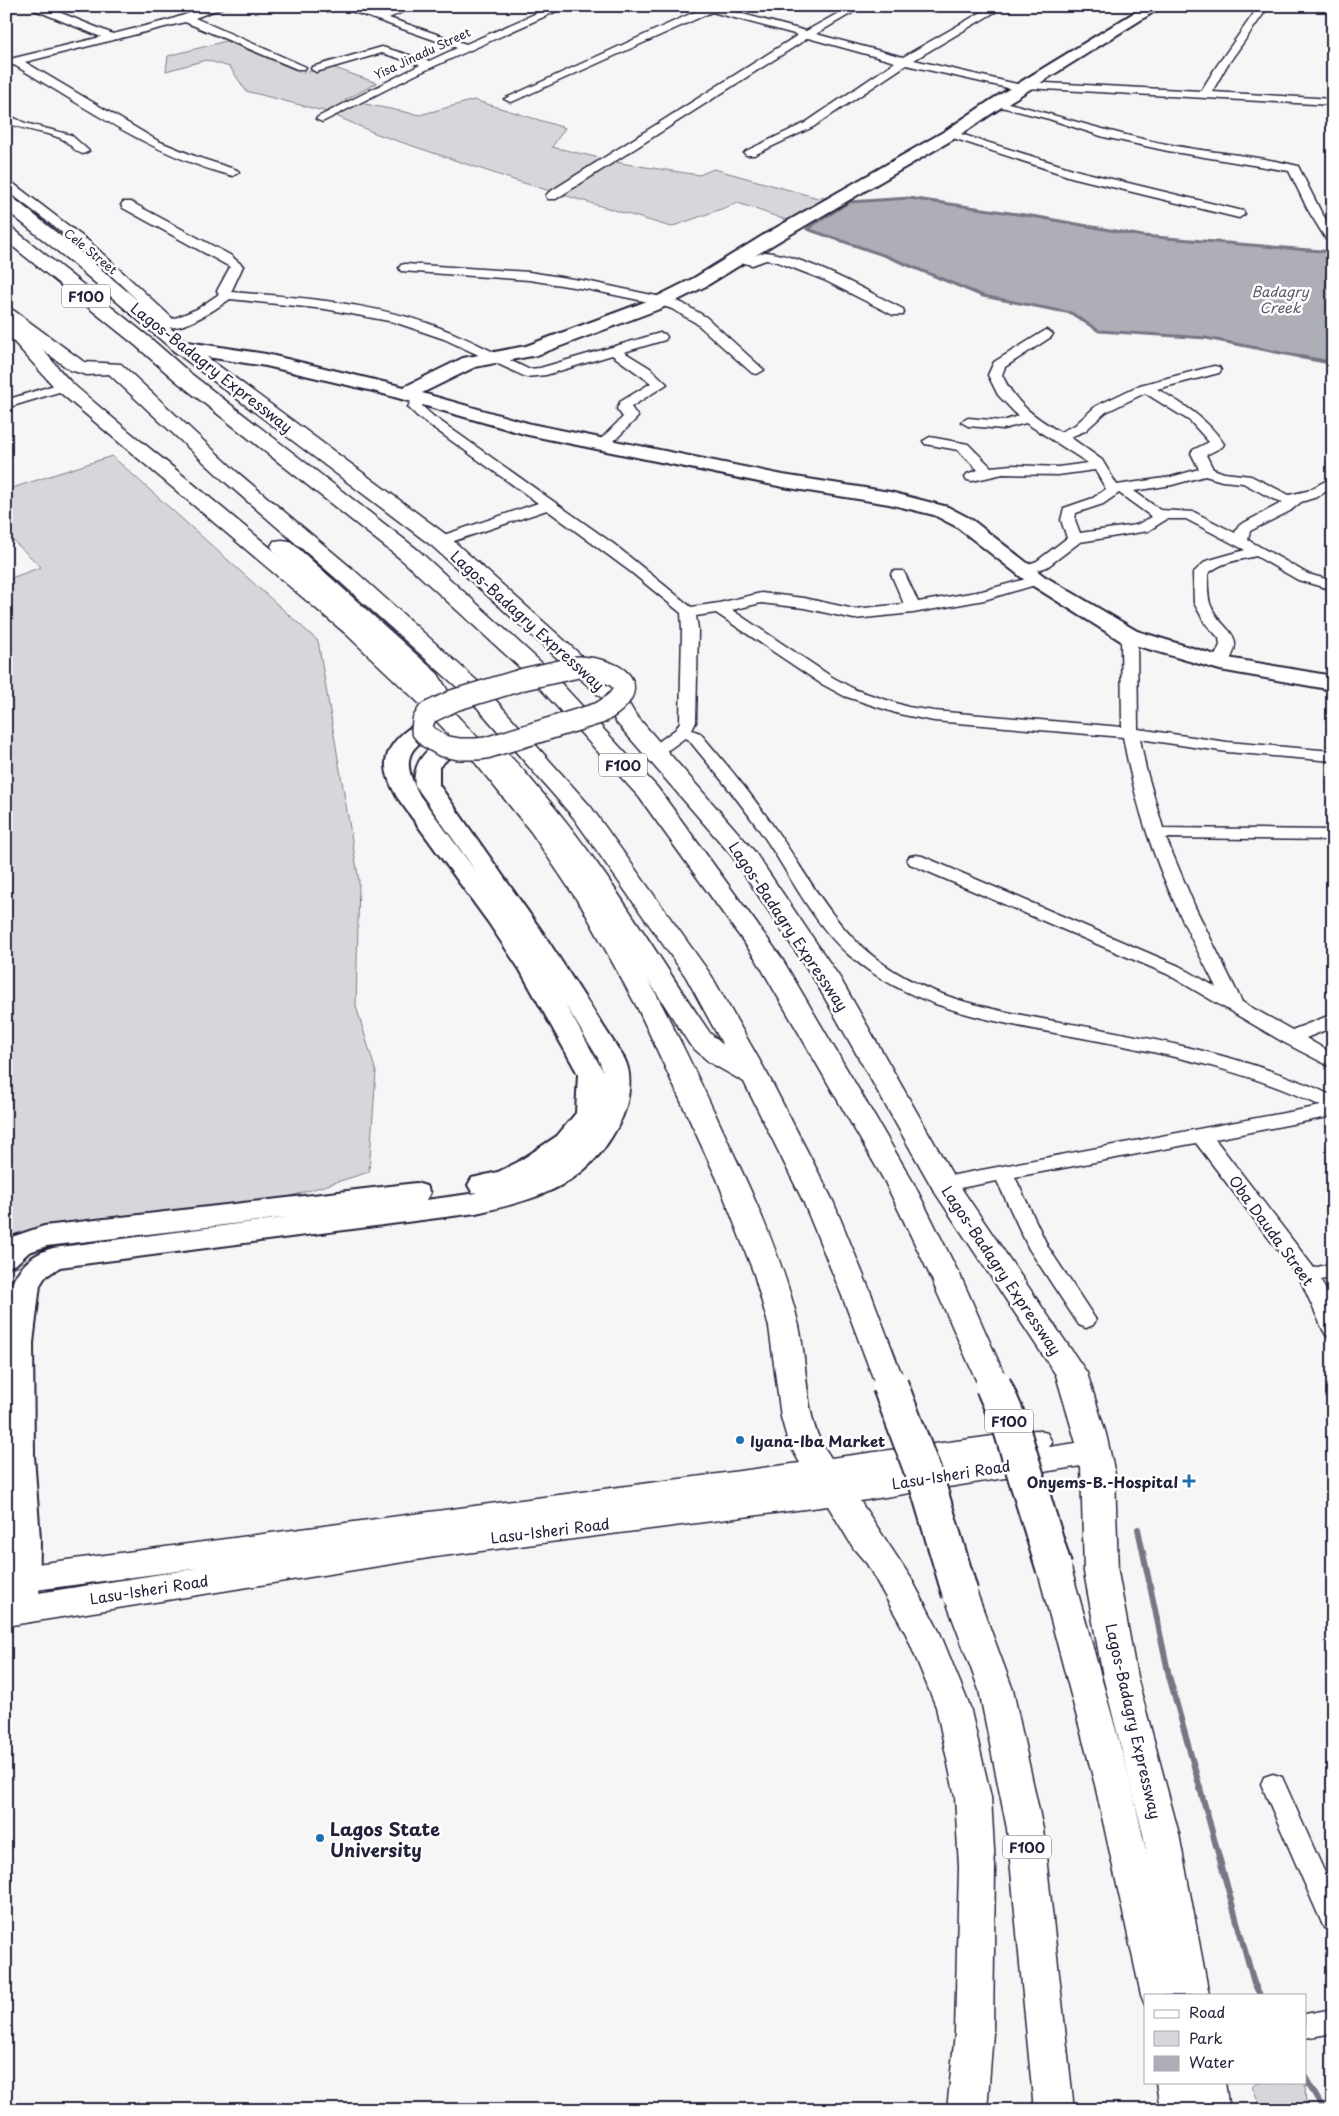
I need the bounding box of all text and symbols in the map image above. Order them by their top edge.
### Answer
street label: Yisa Jinadu Street [371,23,473,83]
street label: Cele Street [61,224,122,278]
water label: Badagry Creek [1251,281,1310,318]
road number: F100 [62,284,110,308]
street label: Lagos-Badagry Expressway [126,296,298,438]
street label: Lagos-Badagry Expressway [446,544,610,696]
road number: F100 [599,754,647,776]
street label: Lagos-Badagry Expressway [723,837,855,1015]
street label: Oba Dauda Street [1224,1170,1320,1290]
street label: Lagos-Badagry Expressway [936,1181,1068,1359]
road number: F100 [985,1410,1033,1432]
place label: Iyana-Iba Market [750,1429,885,1452]
marker: Iyana-Iba Market [734,1434,746,1446]
street label: Lasu-Isheri Road [890,1453,1012,1495]
place label: Onyems-B.-Hospital [1027,1470,1178,1493]
marker: Onyems-B.-Hospital [1182,1474,1196,1488]
street label: Lasu-Isheri Road [489,1511,611,1549]
street label: Lasu-Isheri Road [88,1568,210,1610]
street label: Lagos-Badagry Expressway [1100,1621,1168,1821]
place label: Lagos State University [330,1815,440,1863]
marker: Lagos State University [314,1832,326,1844]
road number: F100 [1003,1835,1051,1858]
legend [1144,1994,1306,2084]
text: Road [1189,2000,1225,2023]
text: Park [1189,2026,1223,2049]
text: Water [1189,2050,1234,2073]

